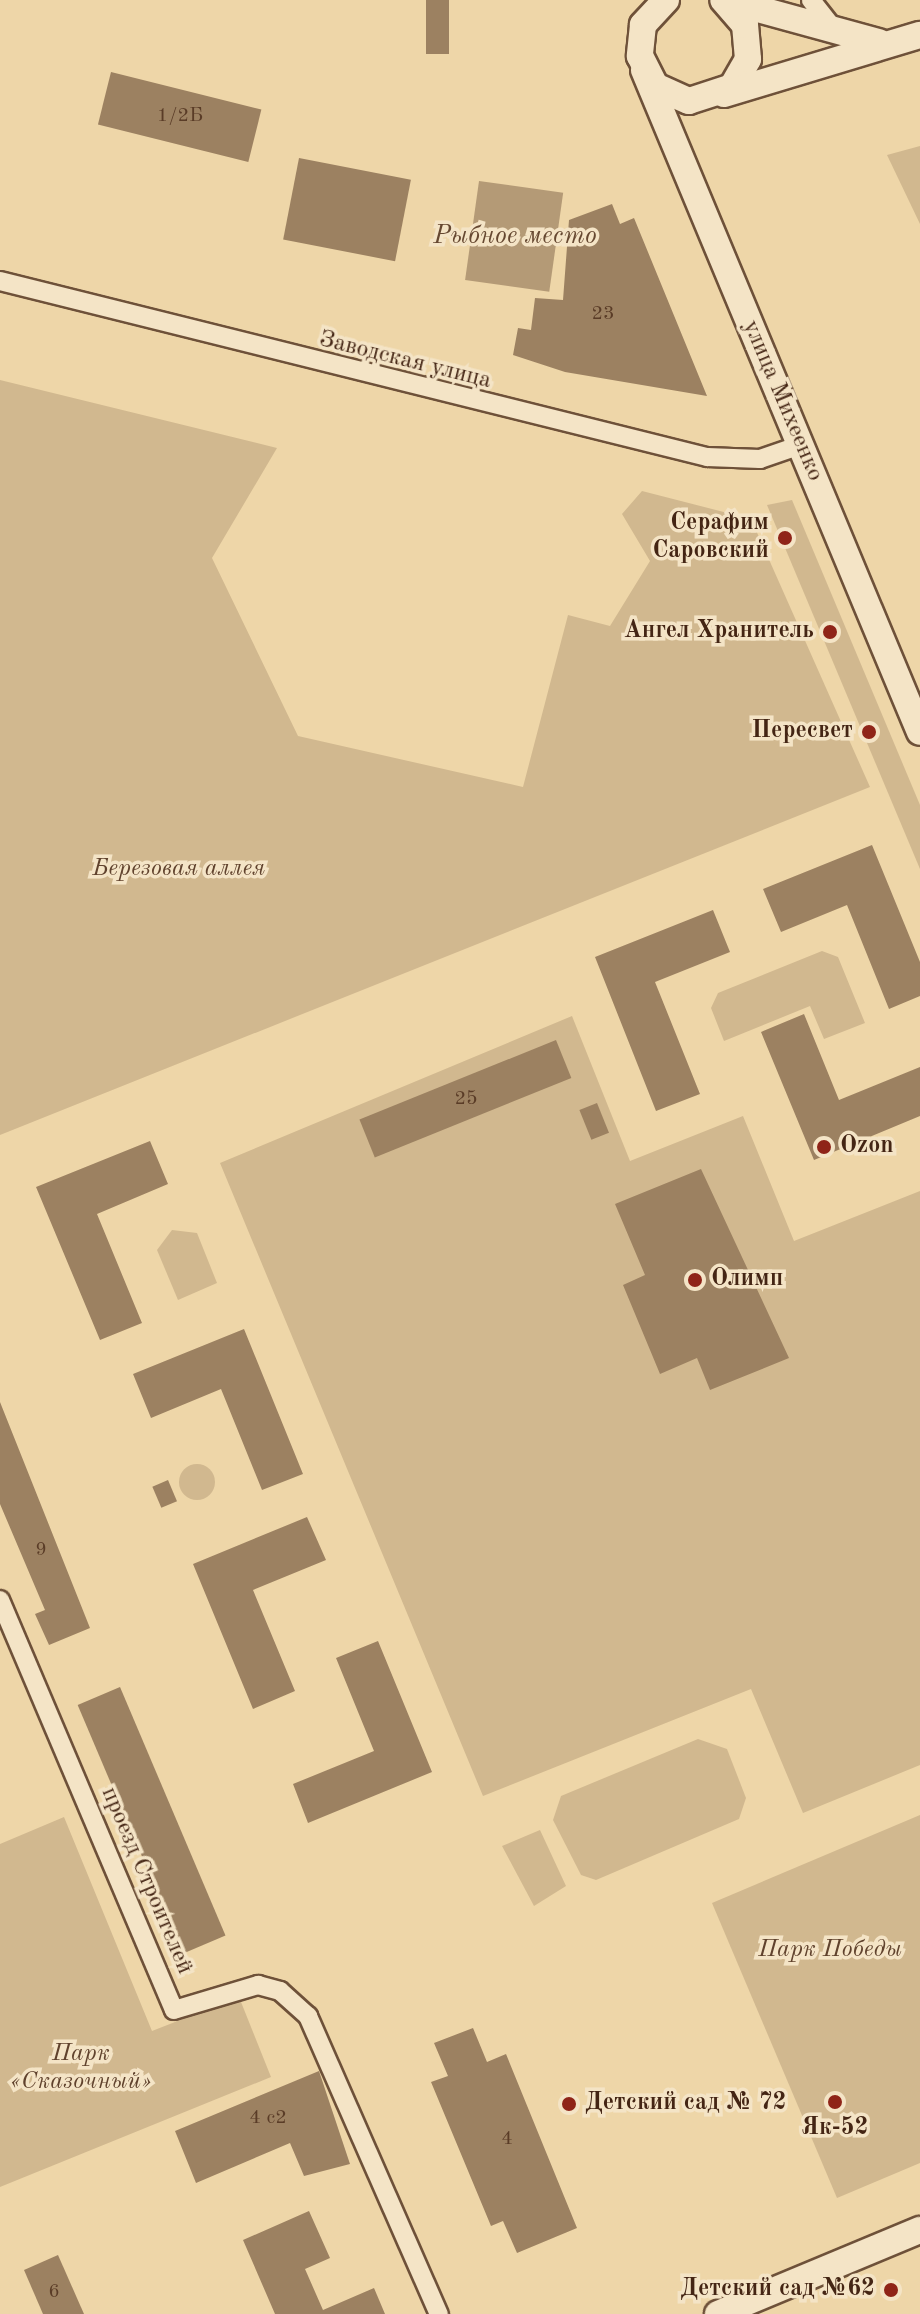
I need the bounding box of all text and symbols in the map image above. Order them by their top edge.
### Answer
house number: 1/2Б [157,104,203,128]
water label: Рыбное место [433,221,597,253]
house number: 23 [591,302,615,326]
street label: улица Михеенко [735,316,829,486]
street label: Заводская улица [316,326,494,396]
place label: Серафим Саровский [653,510,769,566]
marker: Серафим Саровский [776,529,794,547]
place label: Ангел Хранитель [624,618,814,646]
marker: Ангел Хранитель [821,623,839,641]
place label: Пересвет [752,718,853,746]
marker: Пересвет [860,723,878,741]
park label: Березовая аллея [93,856,265,884]
house number: 25 [454,1087,478,1111]
place label: Ozon [840,1133,894,1161]
marker: Ozon [815,1138,833,1156]
place label: Олимп [711,1266,783,1294]
marker: Олимп [686,1271,704,1289]
house number: 9 [35,1538,47,1562]
street label: проезд Строителей [94,1783,198,1979]
park label: Парк Победы [758,1937,902,1965]
park label: Парк «Сказочный» [10,2041,152,2097]
place label: Детский сад № 72 [585,2090,787,2118]
marker: Як-52 [826,2093,844,2111]
marker: Детский сад № 72 [560,2095,578,2113]
house number: 4 с2 [249,2106,287,2130]
place label: Як-52 [802,2115,868,2143]
house number: 4 [501,2127,513,2151]
place label: Детский сад №62 [680,2276,875,2304]
house number: 6 [48,2280,60,2304]
marker: Детский сад №62 [882,2281,900,2299]

